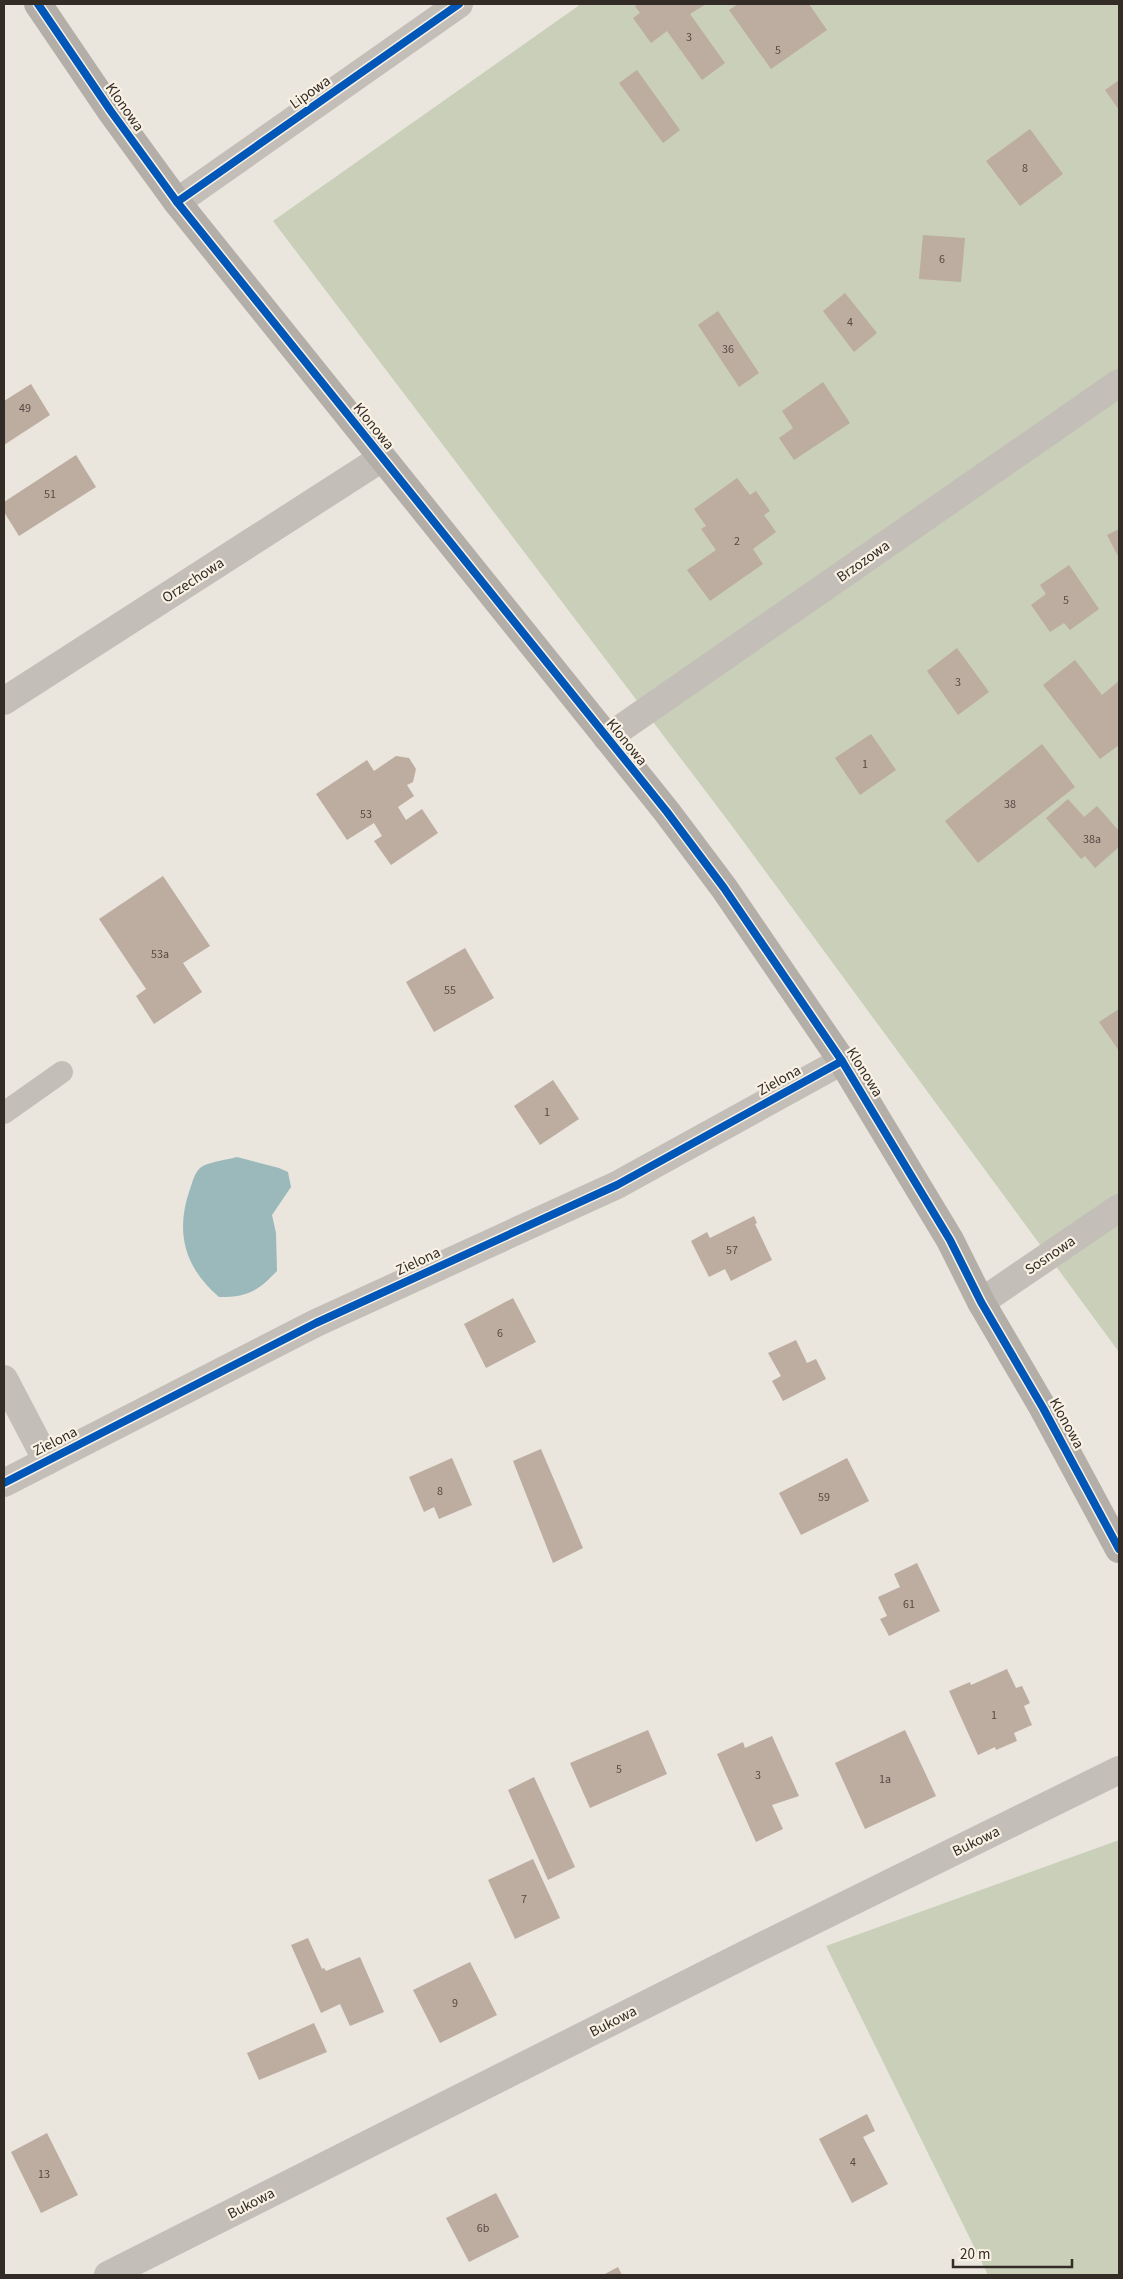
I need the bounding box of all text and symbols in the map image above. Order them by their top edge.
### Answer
house number: 3 [686,29,692,46]
house number: 5 [775,42,781,59]
street label: Lipowa [286,71,335,114]
street label: Klonowa [100,79,149,136]
house number: 8 [1022,160,1028,177]
house number: 6 [939,251,945,268]
house number: 4 [847,314,853,331]
house number: 36 [722,341,734,358]
street label: Klonowa [348,398,399,454]
house number: 49 [19,400,31,417]
house number: 51 [44,486,56,503]
house number: 2 [734,533,740,550]
street label: Brzozowa [832,535,894,587]
street label: Orzechowa [158,553,228,608]
house number: 5 [1063,592,1069,609]
house number: 3 [955,674,961,691]
street label: Klonowa [601,714,652,770]
house number: 1 [862,756,868,773]
house number: 38 [1004,796,1016,813]
house number: 53 [360,806,372,823]
house number: 38a [1083,831,1101,848]
house number: 53a [151,946,169,963]
house number: 55 [444,982,456,999]
street label: Klonowa [841,1043,888,1101]
street label: Zielona [754,1060,805,1101]
house number: 1 [544,1104,550,1121]
street label: Sosnowa [1021,1231,1080,1280]
street label: Zielona [393,1242,444,1281]
house number: 57 [726,1242,738,1259]
house number: 6 [497,1325,503,1342]
street label: Klonowa [1044,1394,1089,1452]
street label: Zielona [30,1421,81,1461]
house number: 8 [437,1483,443,1500]
house number: 59 [818,1489,830,1506]
house number: 61 [903,1596,915,1613]
house number: 1 [991,1707,997,1724]
house number: 5 [616,1761,622,1778]
house number: 3 [755,1767,761,1784]
house number: 1a [879,1771,891,1788]
street label: Bukowa [949,1821,1003,1862]
house number: 7 [521,1891,527,1908]
house number: 9 [452,1995,458,2012]
street label: Bukowa [586,2001,640,2042]
house number: 4 [850,2154,856,2171]
house number: 13 [38,2166,50,2183]
street label: Bukowa [224,2183,278,2224]
house number: 6b [477,2220,490,2237]
scale bar [953,2236,1072,2268]
text: 20 m [960,2244,990,2265]

